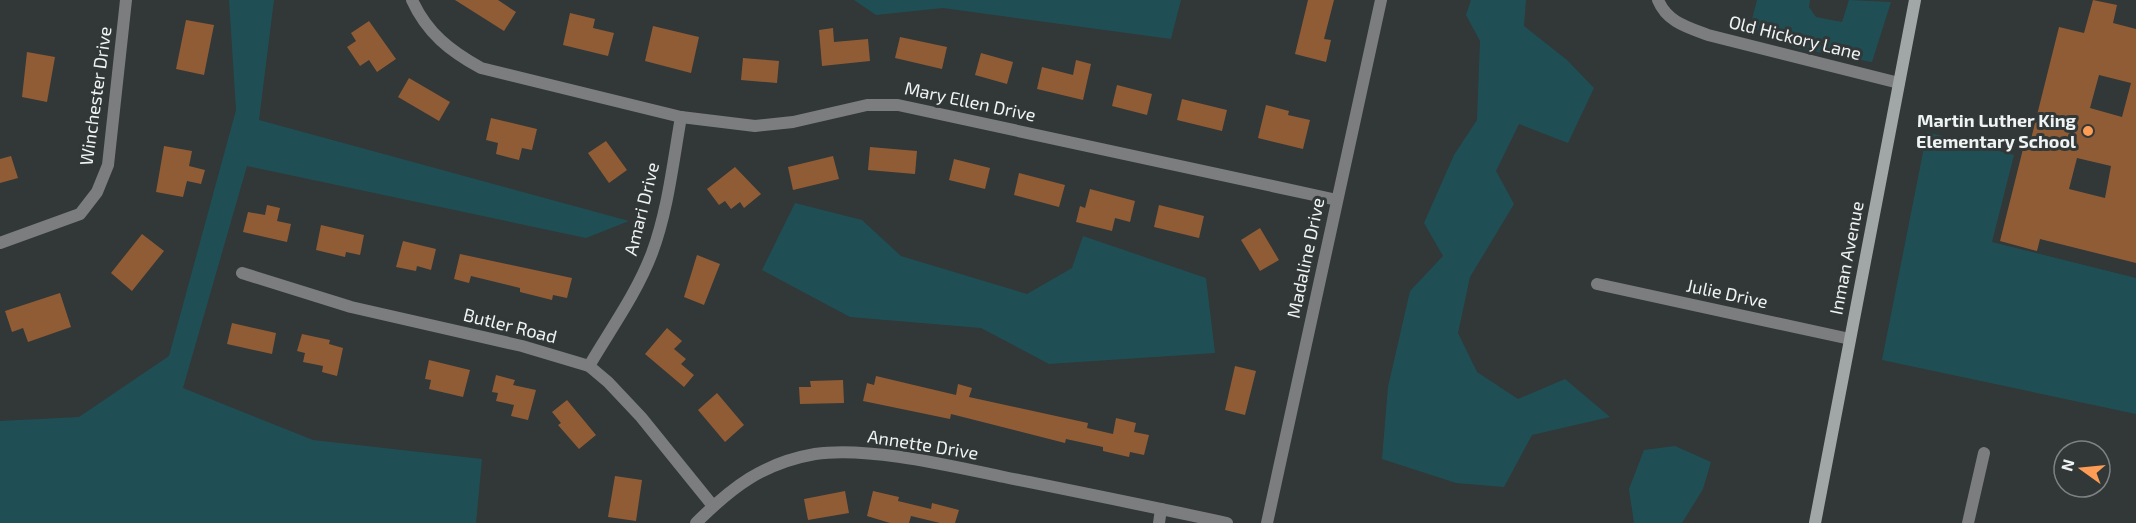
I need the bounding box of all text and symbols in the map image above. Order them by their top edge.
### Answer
street label: Old Hickory Lane [1727,10,1864,64]
street label: Winchester Drive [74,25,116,167]
street label: Mary Ellen Drive [903,76,1038,126]
place label: Martin Luther King Elementary School [1916,109,2077,152]
marker: Martin Luther King Elementary School [2081,124,2095,138]
street label: Amari Drive [619,160,663,258]
street label: Madaline Drive [1282,196,1329,320]
street label: Inman Avenue [1824,199,1868,316]
street label: Julie Drive [1685,274,1770,312]
street label: Butler Road [461,303,559,347]
street label: Annette Drive [866,424,980,464]
north arrow [2052,439,2112,499]
text: N [2056,457,2078,473]

